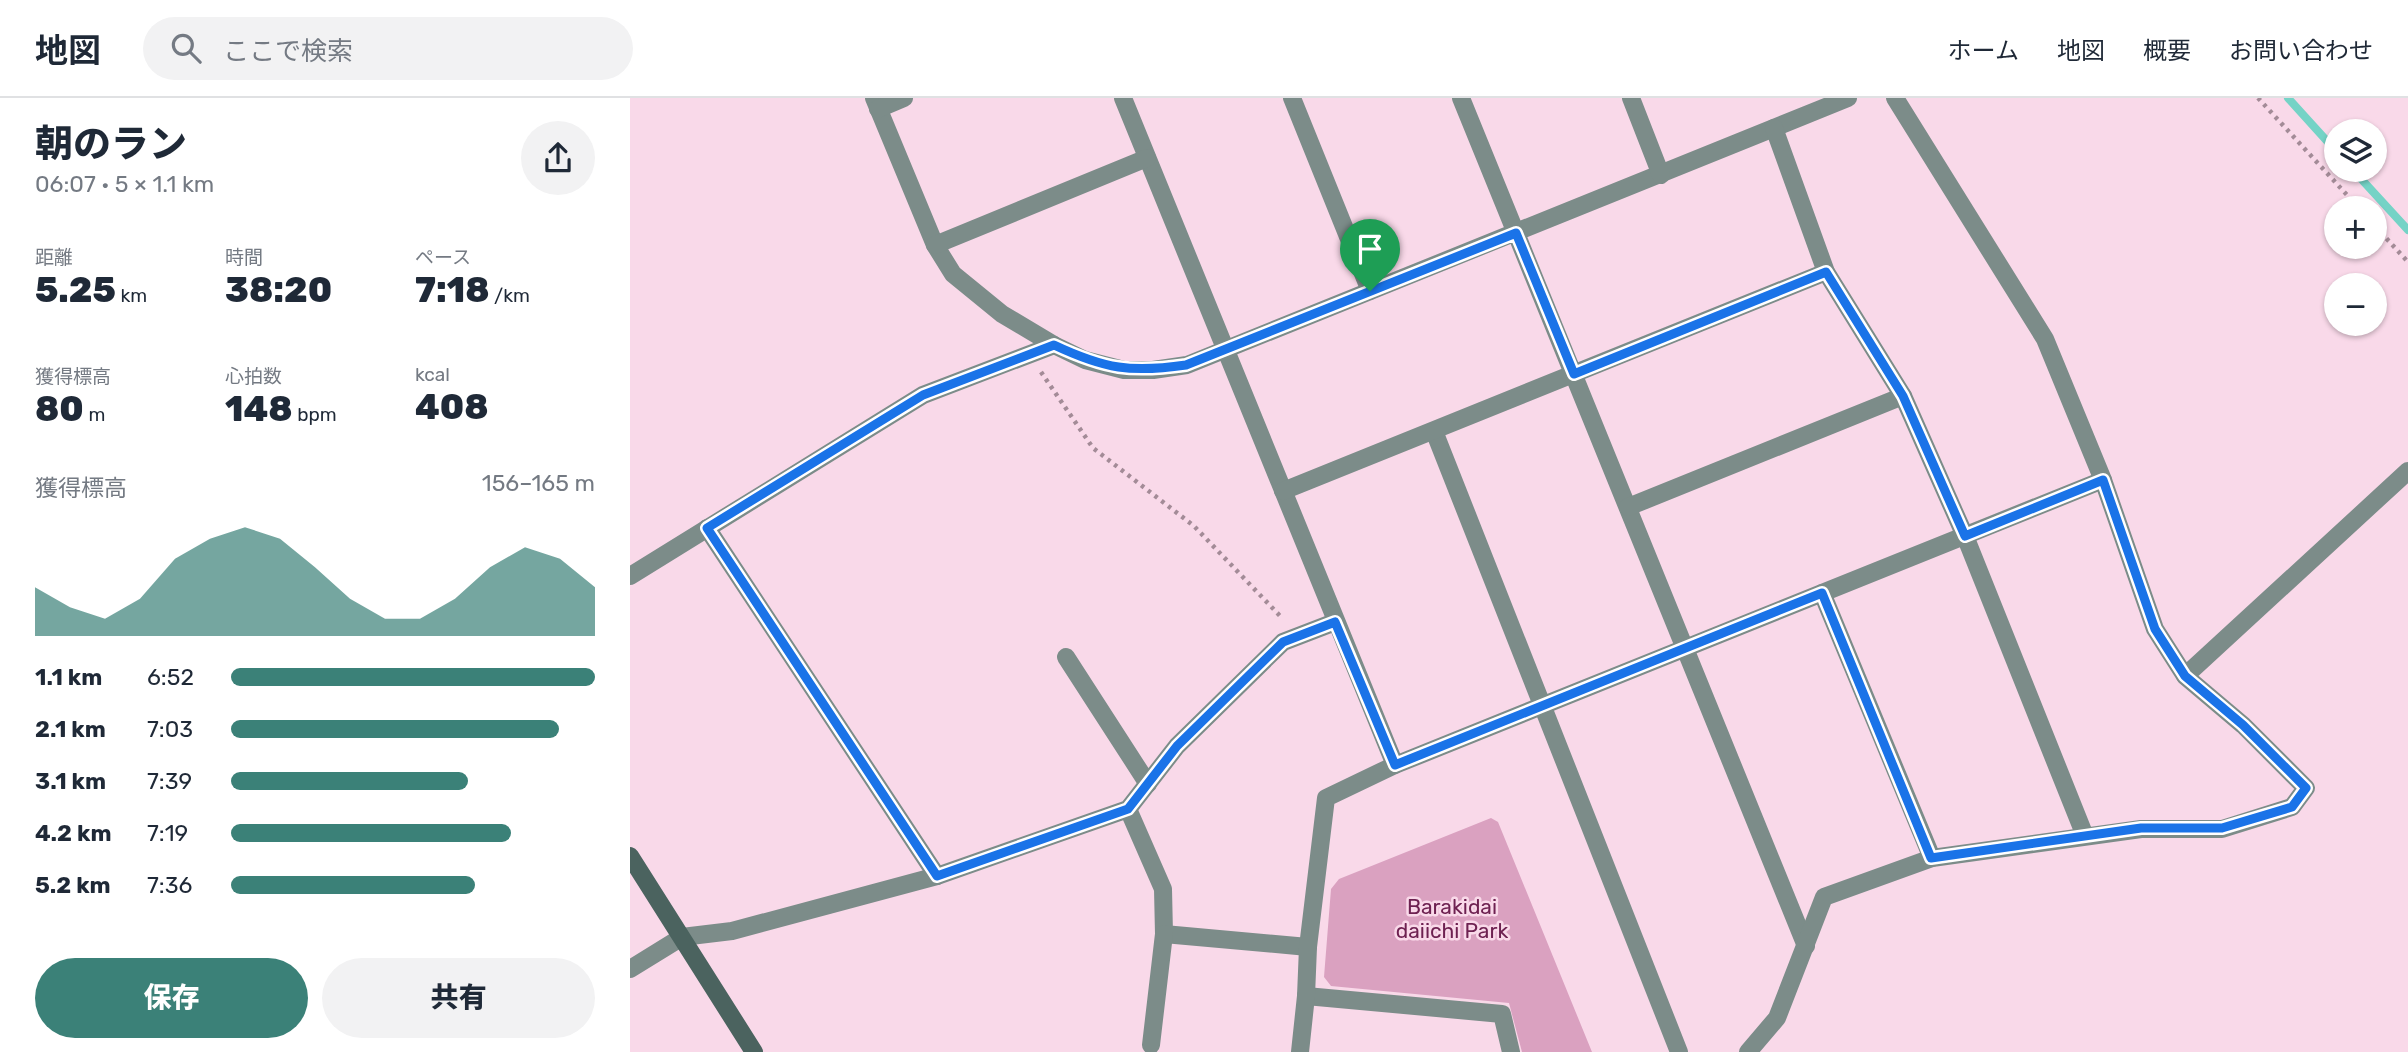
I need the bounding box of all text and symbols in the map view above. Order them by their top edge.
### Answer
search box [143,17,633,80]
icon: search [167,29,205,67]
text: 地図 [35,31,101,70]
text: ここで検索 [223,36,353,67]
text: ホーム [1948,37,2019,65]
text: 地図 [2057,37,2105,65]
text: 概要 [2143,37,2191,65]
text: お問い合わせ [2229,37,2373,65]
map controls [2324,119,2387,336]
button: layers [2324,119,2387,182]
text: 朝のラン [35,121,187,167]
button: share [521,121,595,195]
text: 06:07 · 5 × 1.1 km [35,170,214,198]
button: + [2324,196,2387,259]
pin [1340,219,1400,291]
icon: arrive [1351,230,1389,268]
text: 距離 [35,246,73,269]
text: 時間 [225,246,263,269]
text: ペース [415,246,471,269]
text: 5.25 [35,269,116,311]
text: 38:20 [225,269,332,311]
text: 7:18 [415,269,489,311]
button: − [2324,273,2387,336]
text: km [116,284,147,307]
text: /km [489,284,530,307]
text: kcal [415,363,450,386]
text: 獲得標高 [35,365,111,388]
text: 心拍数 [225,365,282,388]
text: 408 [415,386,489,428]
text: 80 [35,388,84,430]
text: 148 [225,388,293,430]
text: m [84,403,105,426]
text: bpm [293,403,337,426]
text: 156–165 m [482,469,595,497]
text: 獲得標高 [35,474,127,502]
text: 1.1 km [35,663,102,691]
text: 6:52 [147,663,194,691]
text: 2.1 km [35,715,106,743]
text: 7:03 [147,715,193,743]
text: 3.1 km [35,767,106,795]
text: 7:39 [147,767,192,795]
text: 4.2 km [35,819,111,847]
text: 7:19 [147,819,188,847]
text: 5.2 km [35,871,111,899]
text: 7:36 [147,871,192,899]
park label: Barakidai daiichi Park [1396,894,1508,943]
button: 保存 [35,958,308,1038]
button: 共有 [322,958,595,1038]

